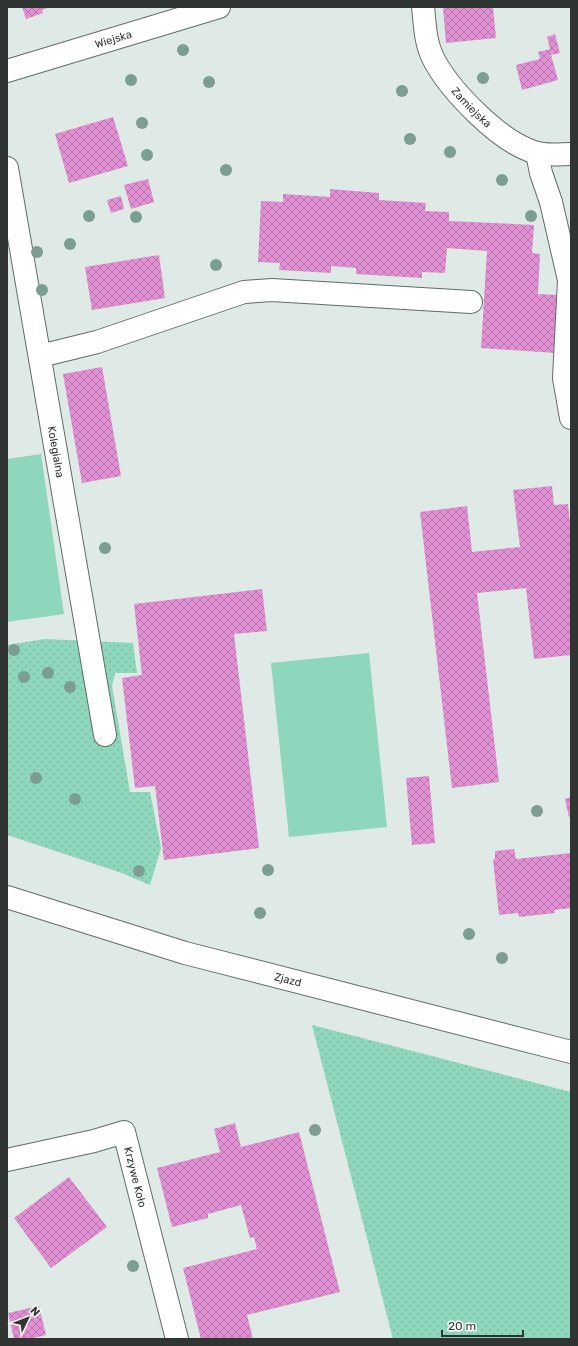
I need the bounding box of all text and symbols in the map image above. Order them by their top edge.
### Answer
street label: Wiejska [93,27,133,51]
street label: Zamiejska [449,84,494,130]
street label: Kolegialna [45,425,67,479]
street label: Zjazd [273,970,303,989]
street label: Krzywe Koło [122,1146,150,1209]
north arrow [8,1298,48,1338]
text: N [27,1304,42,1319]
scale bar [442,1312,523,1338]
text: 20 m [448,1319,476,1333]

